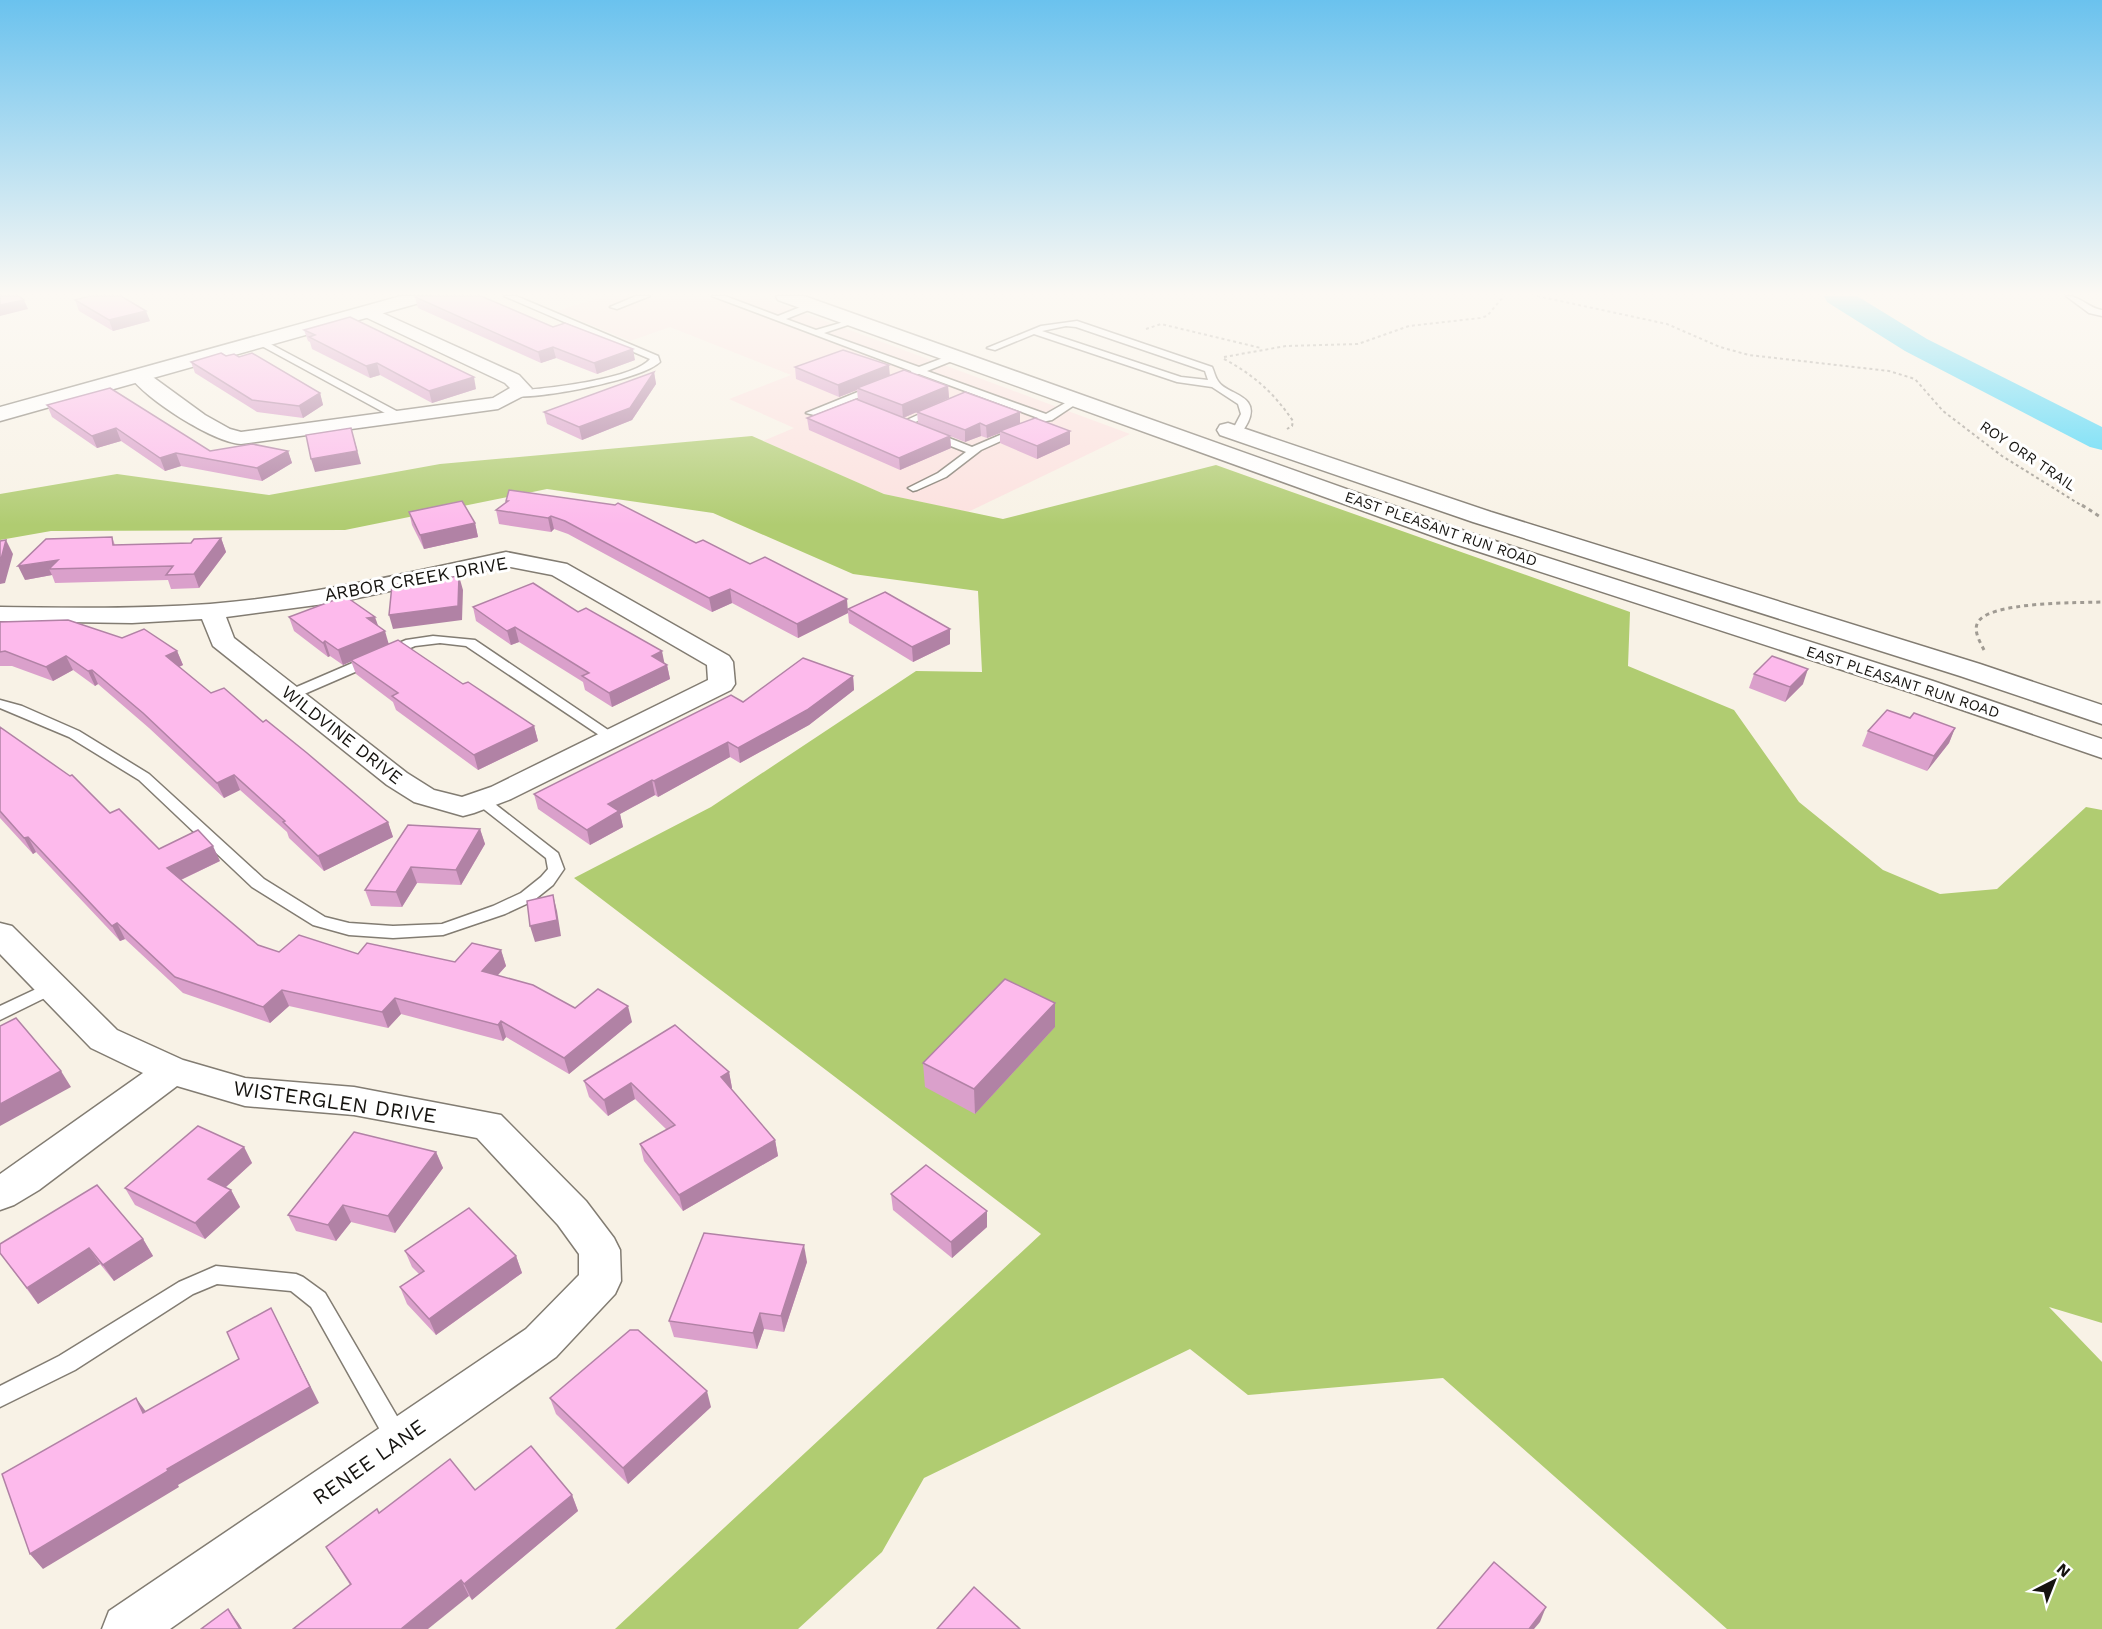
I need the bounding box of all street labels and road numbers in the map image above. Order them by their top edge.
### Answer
street label: ROY ORR TRAIL [1976,417,2080,495]
street label: EAST PLEASANT RUN ROAD [1343,488,1539,570]
street label: ARBOR CREEK DRIVE [323,552,509,605]
street label: EAST PLEASANT RUN ROAD [1804,642,2002,722]
street label: WILDVINE DRIVE [278,681,407,788]
street label: WISTERGLEN DRIVE [232,1075,438,1128]
street label: RENEE LANE [307,1414,430,1510]

